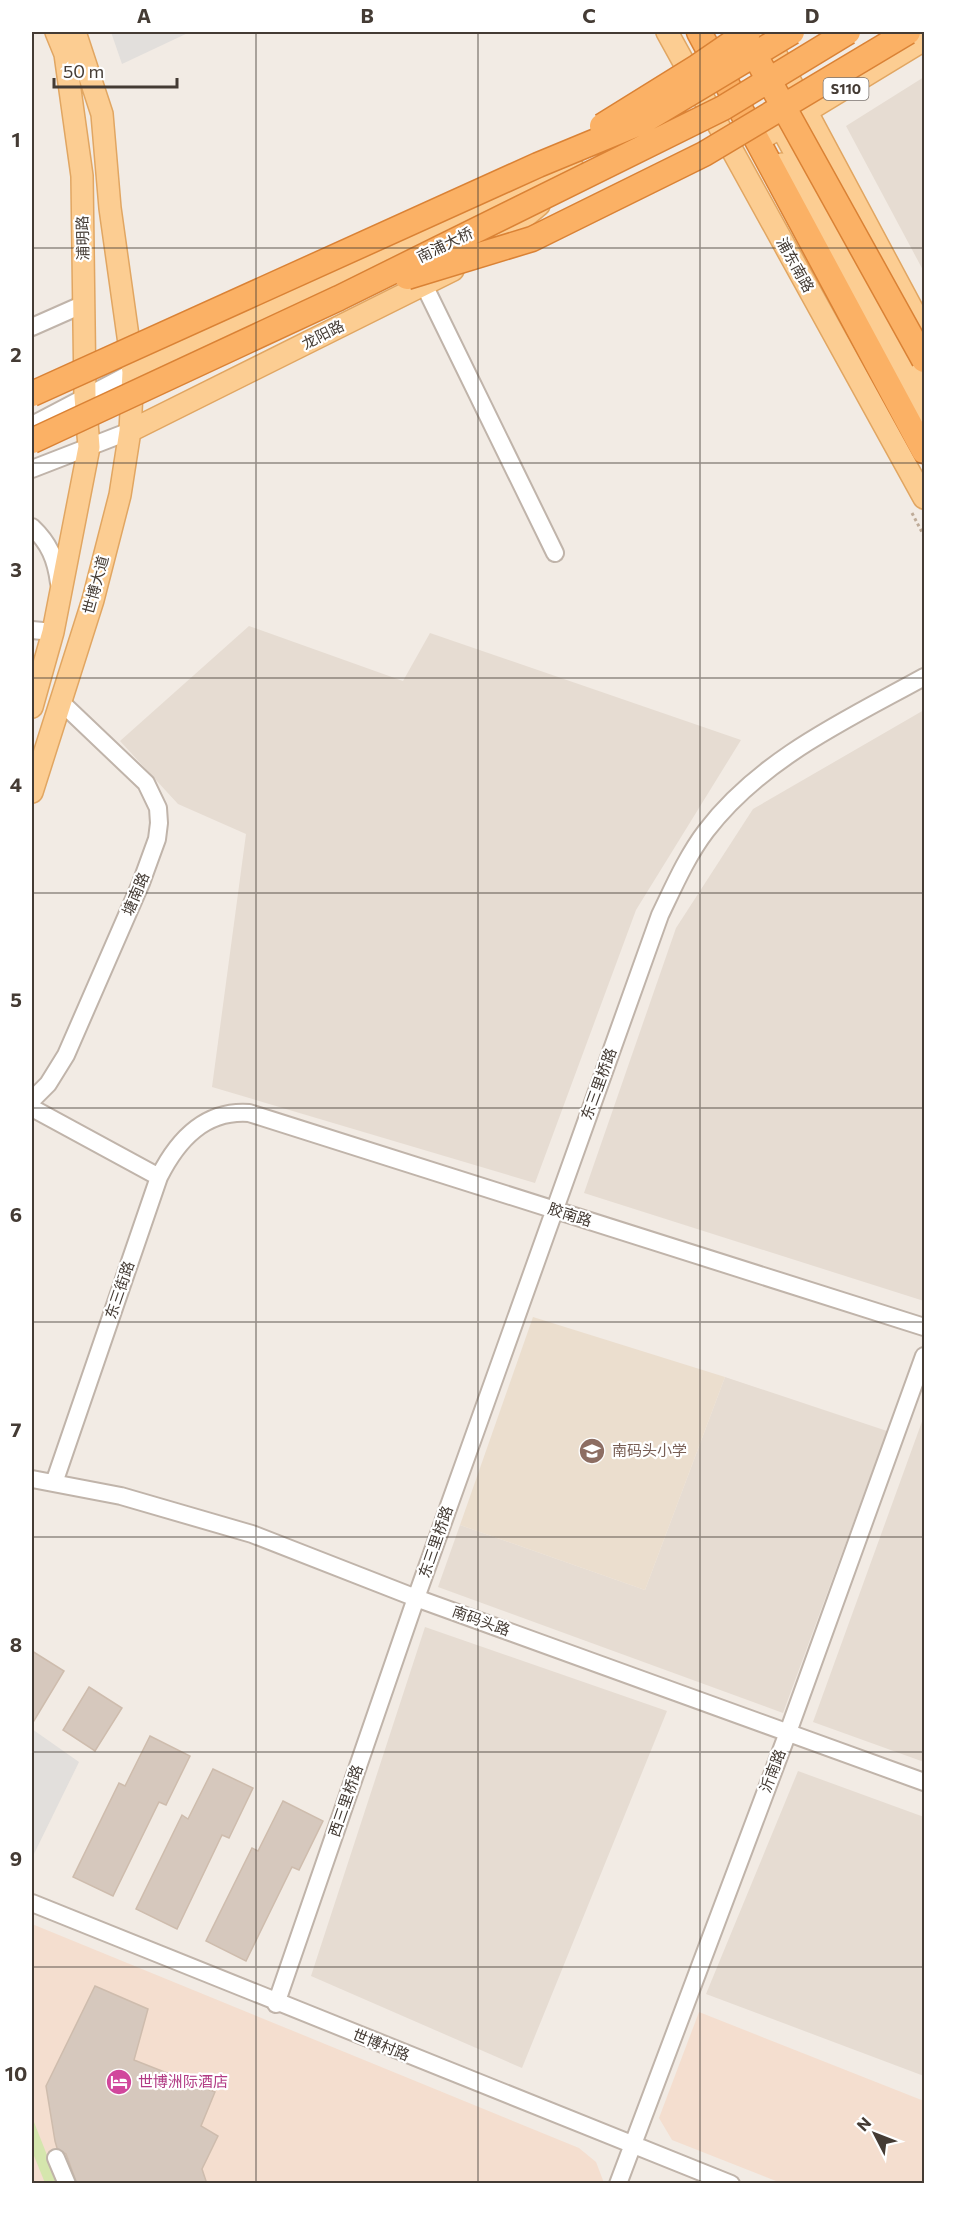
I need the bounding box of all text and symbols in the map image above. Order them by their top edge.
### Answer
text: A [137,3,151,27]
text: B [360,3,374,27]
text: C [582,3,596,27]
text: D [805,3,819,27]
scale bar [54,51,177,89]
text: 50 m [63,60,104,82]
road number: S110 [824,78,868,100]
text: 1 [11,127,21,151]
street label: 浦明路 [73,215,91,261]
street label: 南浦大桥 [414,223,475,265]
street label: 浦东南路 [773,234,818,295]
street label: 龙阳路 [298,316,347,352]
text: 2 [10,342,22,366]
street label: 世博大道 [79,553,111,616]
text: 3 [10,557,22,581]
text: 4 [10,772,22,796]
street label: 塘南路 [118,869,152,918]
text: 5 [10,987,22,1011]
street label: 东三里桥路 [577,1045,619,1122]
street label: 胶南路 [546,1199,594,1230]
text: 6 [10,1202,22,1226]
street label: 东三街路 [101,1258,137,1321]
text: 7 [11,1417,22,1441]
school or university icon: 南码头小学 [577,1436,607,1466]
place label: 南码头小学 [612,1441,687,1459]
street label: 东三里桥路 [414,1503,456,1580]
street label: 南码头路 [450,1601,513,1639]
text: 8 [10,1632,22,1656]
street label: 沂南路 [756,1746,789,1795]
street label: 西三里桥路 [324,1762,366,1839]
text: 9 [10,1846,22,1870]
street label: 世博村路 [350,2024,413,2064]
text: 10 [5,2061,27,2085]
hotel icon: 世博洲际酒店 [104,2067,134,2097]
place label: 世博洲际酒店 [138,2072,228,2090]
north arrow [845,2104,905,2164]
text: N [852,2113,875,2134]

